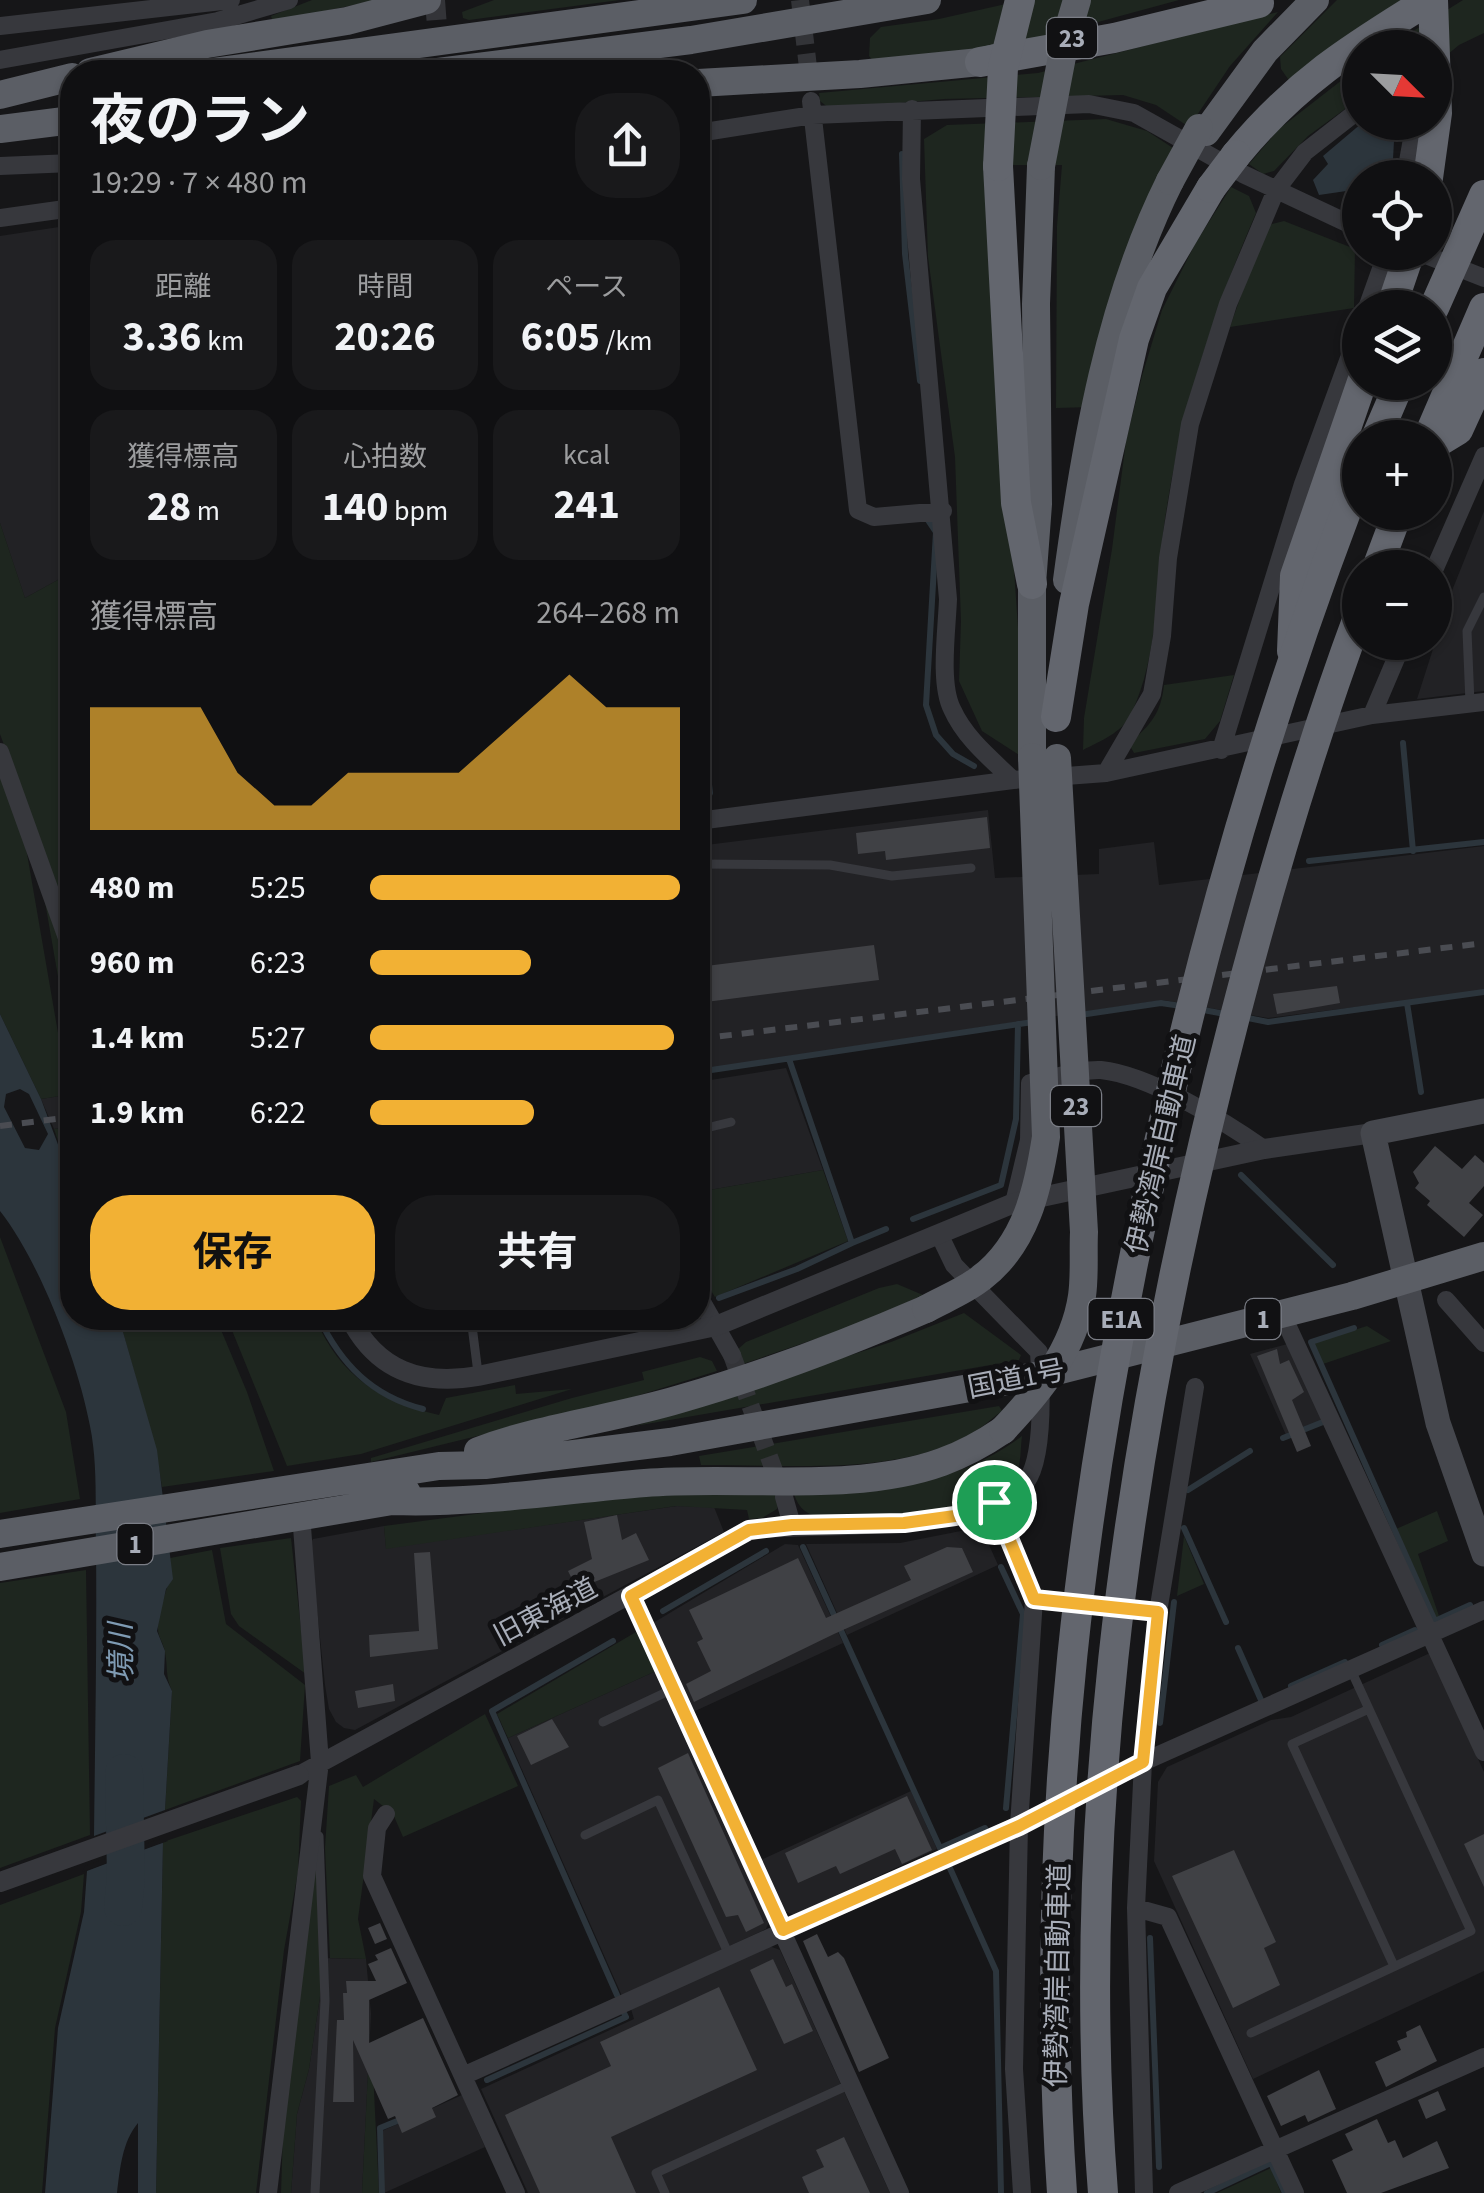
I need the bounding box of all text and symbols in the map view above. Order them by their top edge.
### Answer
road number: 23 [1047,18,1097,58]
north arrow [1342,30,1452,140]
map controls [1342,30,1452,660]
text: 夜のラン [90,83,310,161]
button: share [575,93,680,198]
text: 19:29 · 7 × 480 m [90,160,308,206]
button: locate [1342,160,1452,270]
text: 距離 [155,267,211,307]
text: 時間 [357,267,413,307]
text: ペース [545,267,628,307]
button: layers [1342,290,1452,400]
text: 3.36 [122,307,202,367]
text: 20:26 [334,307,436,367]
text: 6:05 [521,307,600,367]
text: km [202,321,244,361]
text: /km [600,321,652,361]
button: + [1342,420,1452,530]
text: kcal [563,435,610,475]
text: 獲得標高 [127,437,239,477]
text: 心拍数 [343,437,427,477]
text: 241 [553,475,620,535]
text: 28 [147,477,191,537]
text: 140 [322,477,388,537]
text: m [191,491,220,531]
text: bpm [388,491,448,531]
button: − [1342,550,1452,660]
text: 264–268 m [536,590,680,636]
text: 獲得標高 [90,594,218,640]
text: 480 m [90,865,175,911]
text: 5:25 [250,865,306,911]
text: 960 m [90,940,175,986]
text: 6:23 [250,940,306,986]
text: 1.4 km [90,1015,185,1061]
text: 5:27 [250,1015,306,1061]
street label: 伊勢湾岸自動車道 [1116,1031,1206,1258]
road number: 23 [1051,1086,1101,1126]
text: 1.9 km [90,1090,185,1136]
text: 6:22 [250,1090,306,1136]
button: 保存 [90,1195,375,1310]
button: 共有 [395,1195,680,1310]
road number: E1A [1088,1299,1154,1339]
road number: 1 [1246,1299,1280,1339]
street label: 国道1号 [964,1350,1068,1408]
pin [952,1460,1037,1545]
icon: arrive [967,1475,1022,1530]
road number: 1 [118,1524,152,1564]
street label: 旧東海道 [487,1568,604,1656]
water label: 境川 [99,1620,144,1683]
street label: 伊勢湾岸自動車道 [1036,1863,1080,2087]

